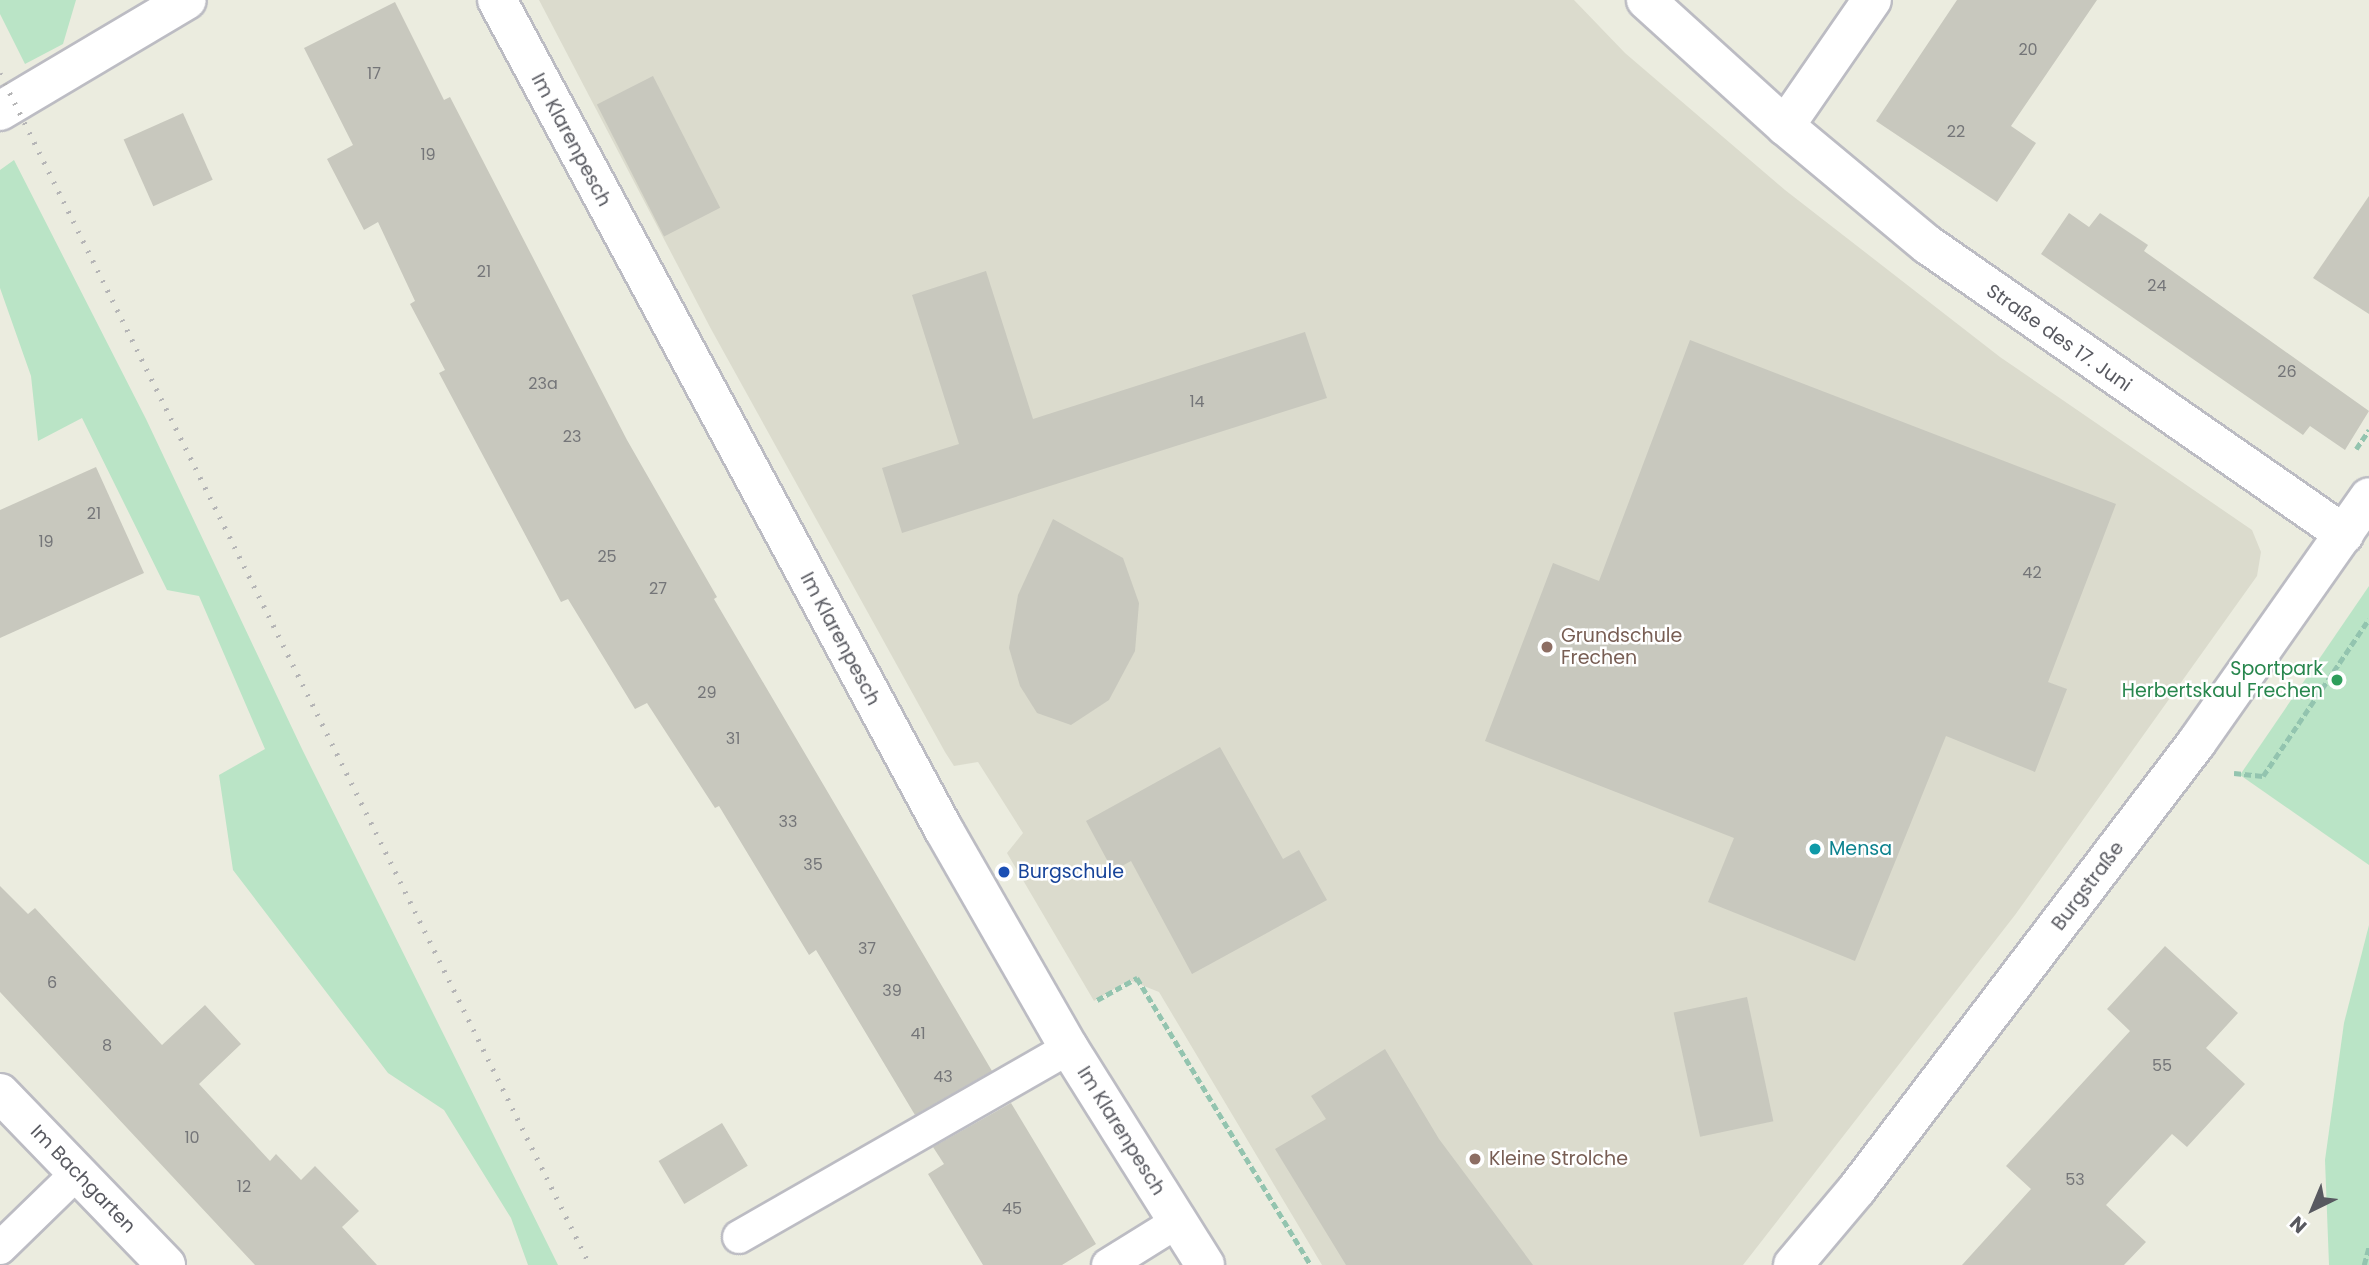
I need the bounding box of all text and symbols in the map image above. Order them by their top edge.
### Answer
house number: 20 [2018,40,2038,60]
house number: 17 [367,64,381,84]
street label: Im Klarenpesch [526,70,616,210]
house number: 22 [1947,122,1965,142]
house number: 19 [420,145,436,165]
house number: 21 [477,262,491,282]
house number: 24 [2147,276,2167,296]
street label: Straße des 17. Juni [1982,279,2136,397]
house number: 26 [2277,362,2297,382]
house number: 23a [528,374,558,394]
house number: 14 [1189,392,1205,412]
house number: 23 [563,427,581,447]
house number: 21 [87,504,101,524]
house number: 19 [38,532,54,552]
house number: 25 [597,547,617,567]
house number: 42 [2022,563,2042,583]
street label: Im Klarenpesch [795,569,885,709]
house number: 27 [649,579,667,599]
place label: Grundschule Frechen [1561,625,1682,669]
marker: Grundschule Frechen [1539,639,1555,655]
place label: Sportpark Herbertskaul Frechen [2122,658,2323,702]
marker: Sportpark Herbertskaul Frechen [2329,672,2345,688]
house number: 29 [697,683,717,703]
house number: 31 [726,729,740,749]
house number: 33 [779,812,797,832]
street label: Burgstraße [2047,837,2129,935]
place label: Mensa [1829,838,1892,860]
marker: Mensa [1807,841,1823,857]
house number: 35 [803,855,823,875]
place label: Burgschule [1018,861,1124,883]
marker: Burgschule [996,864,1012,880]
house number: 37 [858,939,876,959]
house number: 6 [47,973,57,993]
house number: 39 [882,981,902,1001]
house number: 41 [910,1024,926,1044]
house number: 8 [102,1036,112,1056]
house number: 55 [2152,1056,2172,1076]
street label: Im Klarenpesch [1072,1062,1170,1200]
house number: 43 [933,1067,953,1087]
street label: Im Bachgarten [26,1120,140,1238]
house number: 10 [184,1128,200,1148]
place label: Kleine Strolche [1489,1148,1628,1170]
marker: Kleine Strolche [1467,1151,1483,1167]
house number: 53 [2065,1170,2085,1190]
north arrow [2278,1174,2348,1244]
house number: 12 [237,1177,251,1197]
house number: 45 [1002,1199,1022,1219]
text: N [2284,1210,2313,1239]

